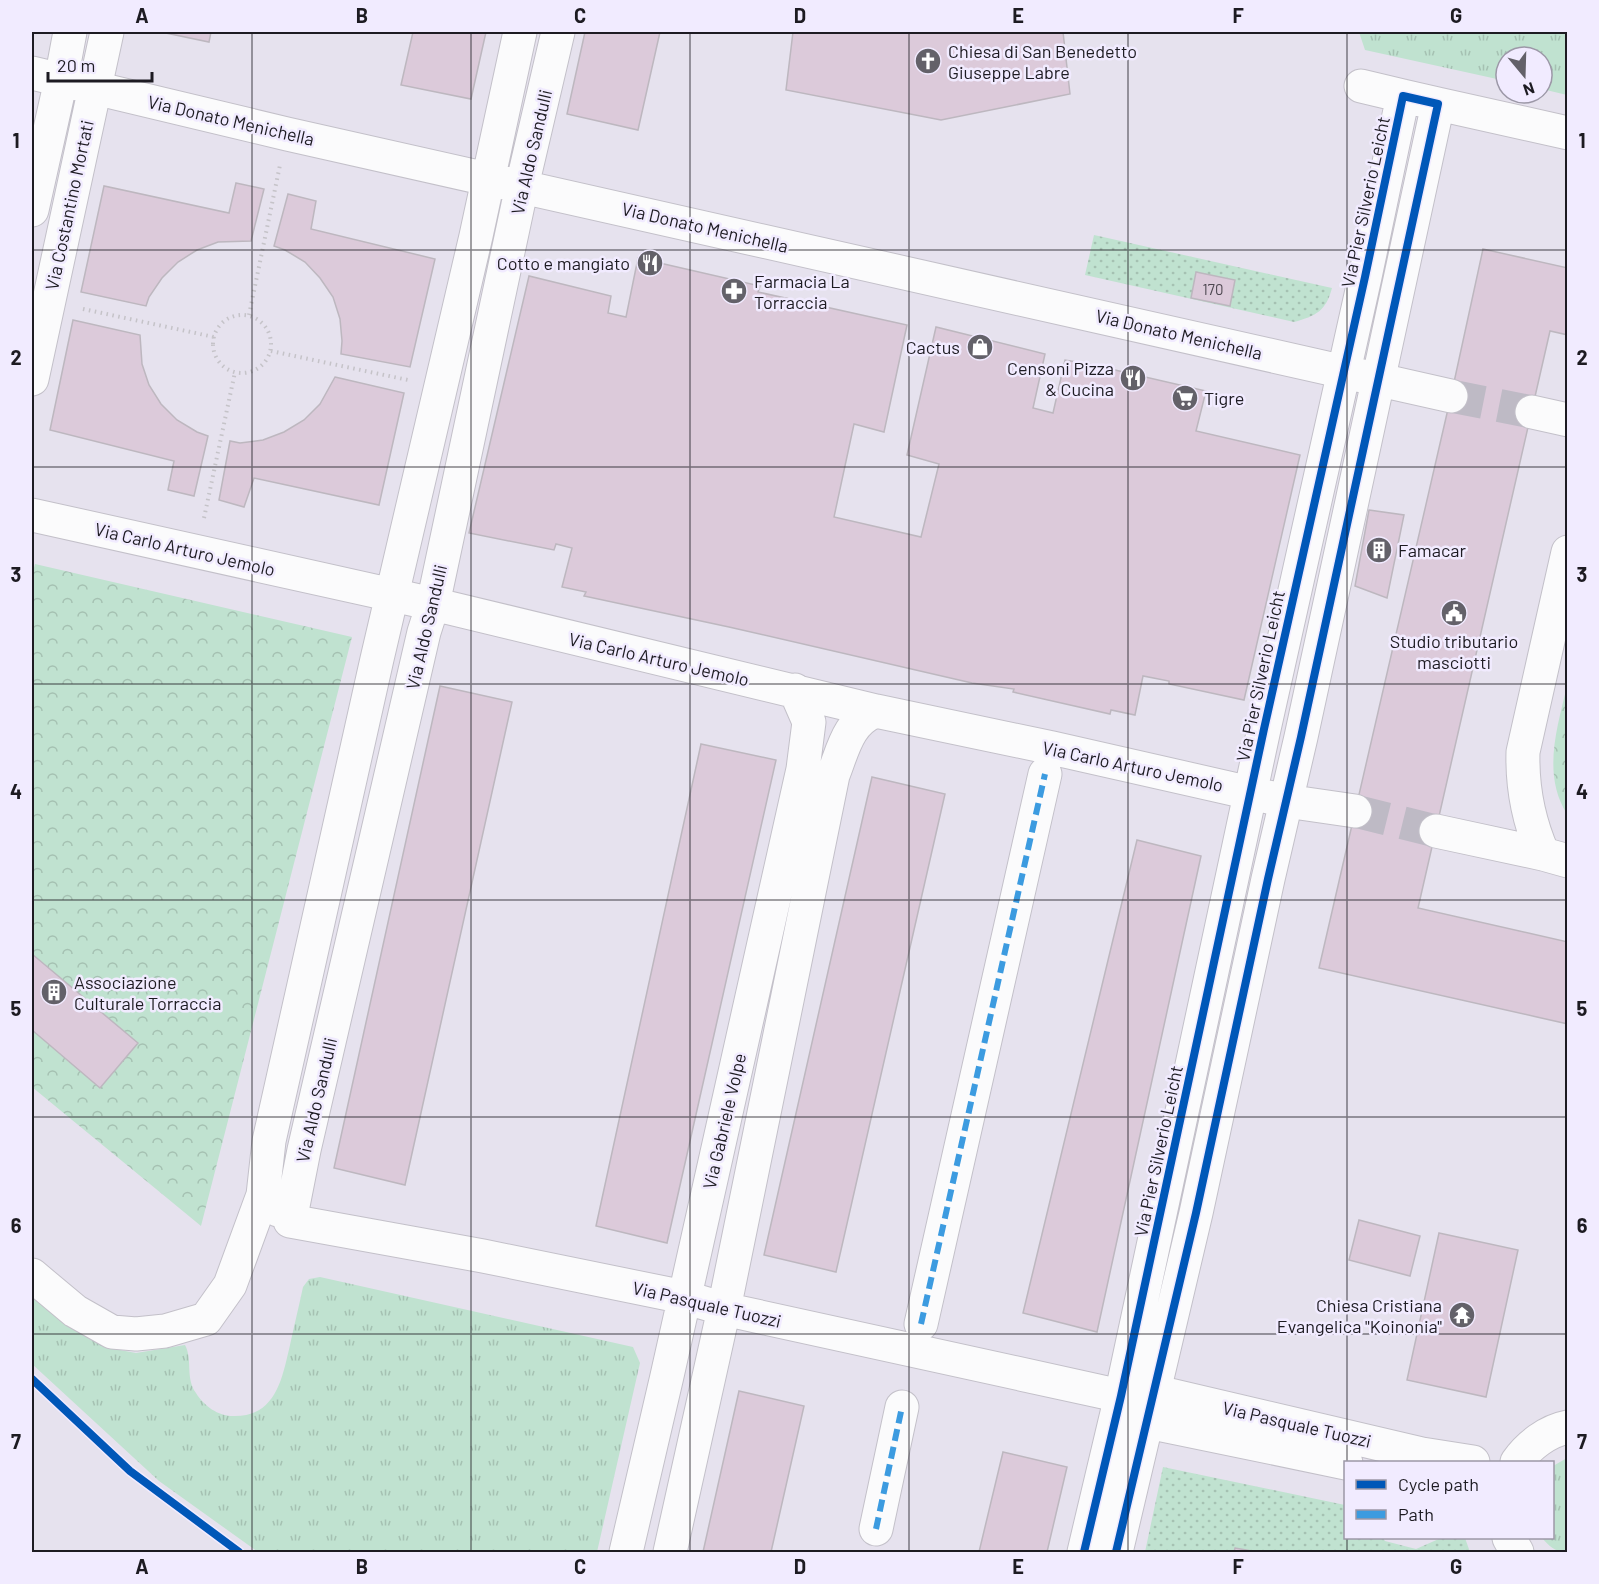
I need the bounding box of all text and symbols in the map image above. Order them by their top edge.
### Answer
text: A [135,3,149,27]
text: B [356,3,368,27]
text: C [574,3,586,27]
text: D [794,3,806,27]
text: E [1012,3,1024,27]
text: F [1232,3,1244,27]
text: G [1450,3,1462,27]
place label: Chiesa di San Benedetto Giuseppe Labre [948,40,1137,83]
scale bar [48,45,152,83]
north arrow [1494,45,1554,105]
church icon: Chiesa di San Benedetto Giuseppe Labre [913,46,943,76]
text: 20 m [57,54,95,76]
text: N [1521,79,1537,100]
street label: Via Aldo Sandulli [506,87,556,217]
street label: Via Donato Menichella [146,90,316,150]
street label: Via Pier Silverio Leicht [1336,114,1394,290]
street label: Via Costantino Mortati [40,118,98,292]
text: 1 [12,128,20,152]
text: 1 [1578,128,1586,152]
street label: Via Donato Menichella [620,197,790,257]
restaurant icon: Cotto e mangiato [635,248,665,278]
place label: Cotto e mangiato [497,252,630,274]
place label: Farmacia La Torraccia [754,270,850,313]
pharmacy icon: Farmacia La Torraccia [719,276,749,306]
house number: 170 [1203,280,1223,298]
street label: Via Donato Menichella [1094,304,1264,364]
shop icon: Cactus [965,332,995,362]
place label: Cactus [906,336,960,358]
text: 2 [10,345,22,369]
text: 2 [1576,345,1588,369]
place label: Censoni Pizza & Cucina [1007,357,1114,400]
restaurant icon: Censoni Pizza & Cucina [1118,363,1148,393]
supermarket icon: Tigre [1170,383,1200,413]
place label: Tigre [1204,387,1244,409]
street label: Via Carlo Arturo Jemolo [93,518,277,580]
building icon: Famacar [1364,535,1394,565]
place label: Famacar [1398,539,1466,561]
text: 3 [11,562,21,586]
street label: Via Aldo Sandulli [401,562,451,692]
text: 3 [1577,562,1587,586]
street label: Via Pier Silverio Leicht [1231,588,1289,764]
public building icon: Studio tributario masciotti [1439,598,1469,628]
street label: Via Carlo Arturo Jemolo [567,628,751,690]
place label: Studio tributario masciotti [1390,630,1518,673]
street label: Via Carlo Arturo Jemolo [1041,736,1225,796]
text: 4 [10,779,22,803]
text: 4 [1576,779,1588,803]
place label: Associazione Culturale Torraccia [74,971,221,1014]
building icon: Associazione Culturale Torraccia [39,977,69,1007]
text: 5 [11,996,22,1020]
text: 5 [1577,996,1588,1020]
street label: Via Aldo Sandulli [291,1035,341,1165]
street label: Via Gabriele Volpe [698,1051,750,1191]
street label: Via Pier Silverio Leicht [1129,1063,1187,1239]
text: 6 [11,1213,22,1237]
text: 6 [1577,1213,1588,1237]
street label: Via Pasquale Tuozzi [630,1276,784,1332]
place label: Chiesa Cristiana Evangelica "Koinonia" [1277,1294,1442,1337]
temple icon: Chiesa Cristiana Evangelica "Koinonia" [1447,1300,1477,1330]
street label: Via Pasquale Tuozzi [1220,1396,1374,1452]
text: 7 [11,1429,21,1453]
text: 7 [1577,1429,1587,1453]
legend [1344,1461,1554,1539]
text: Cycle path [1398,1473,1479,1495]
text: Path [1398,1503,1434,1525]
text: A [135,1554,149,1578]
text: B [356,1554,368,1578]
text: C [574,1554,586,1578]
text: D [794,1554,806,1578]
text: E [1012,1554,1024,1578]
text: F [1232,1554,1244,1578]
text: G [1450,1554,1462,1578]

